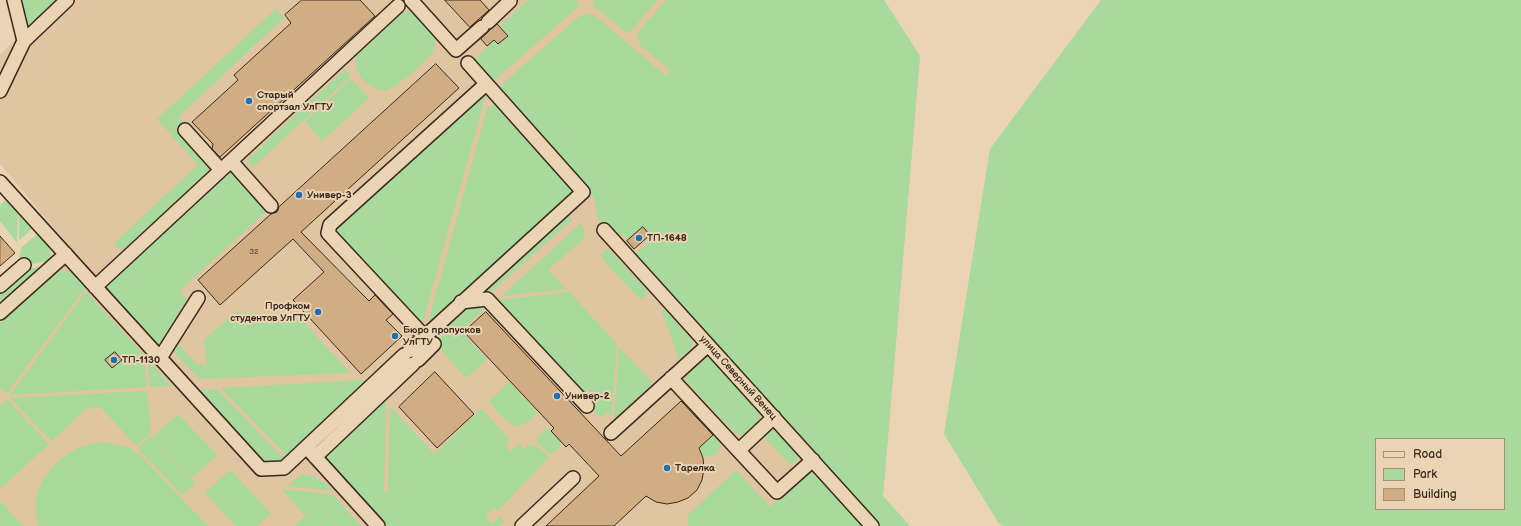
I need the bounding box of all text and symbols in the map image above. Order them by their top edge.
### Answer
place label: Старый спортзал УлГТУ [257,89,332,112]
marker: Старый спортзал УлГТУ [244,96,254,106]
place label: Универ-3 [307,189,352,201]
marker: Универ-3 [294,190,304,200]
place label: ТП-1648 [647,232,687,244]
marker: ТП-1648 [634,233,644,243]
house number: 32 [249,247,259,257]
place label: Профком студентов УлГТУ [230,300,310,324]
marker: Профком студентов УлГТУ [313,307,323,317]
place label: Бюро пропусков УлГТУ [403,324,481,348]
marker: Бюро пропусков УлГТУ [390,331,400,341]
street label: улица Северный Венец [697,333,779,423]
place label: ТП-1130 [122,354,160,366]
marker: ТП-1130 [109,355,119,365]
place label: Универ-2 [565,390,610,402]
marker: Универ-2 [552,391,562,401]
legend [1375,438,1505,510]
text: Road [1413,447,1442,462]
place label: Тарелка [675,462,715,474]
marker: Тарелка [662,463,672,473]
text: Park [1413,467,1437,482]
text: Building [1413,487,1457,502]

